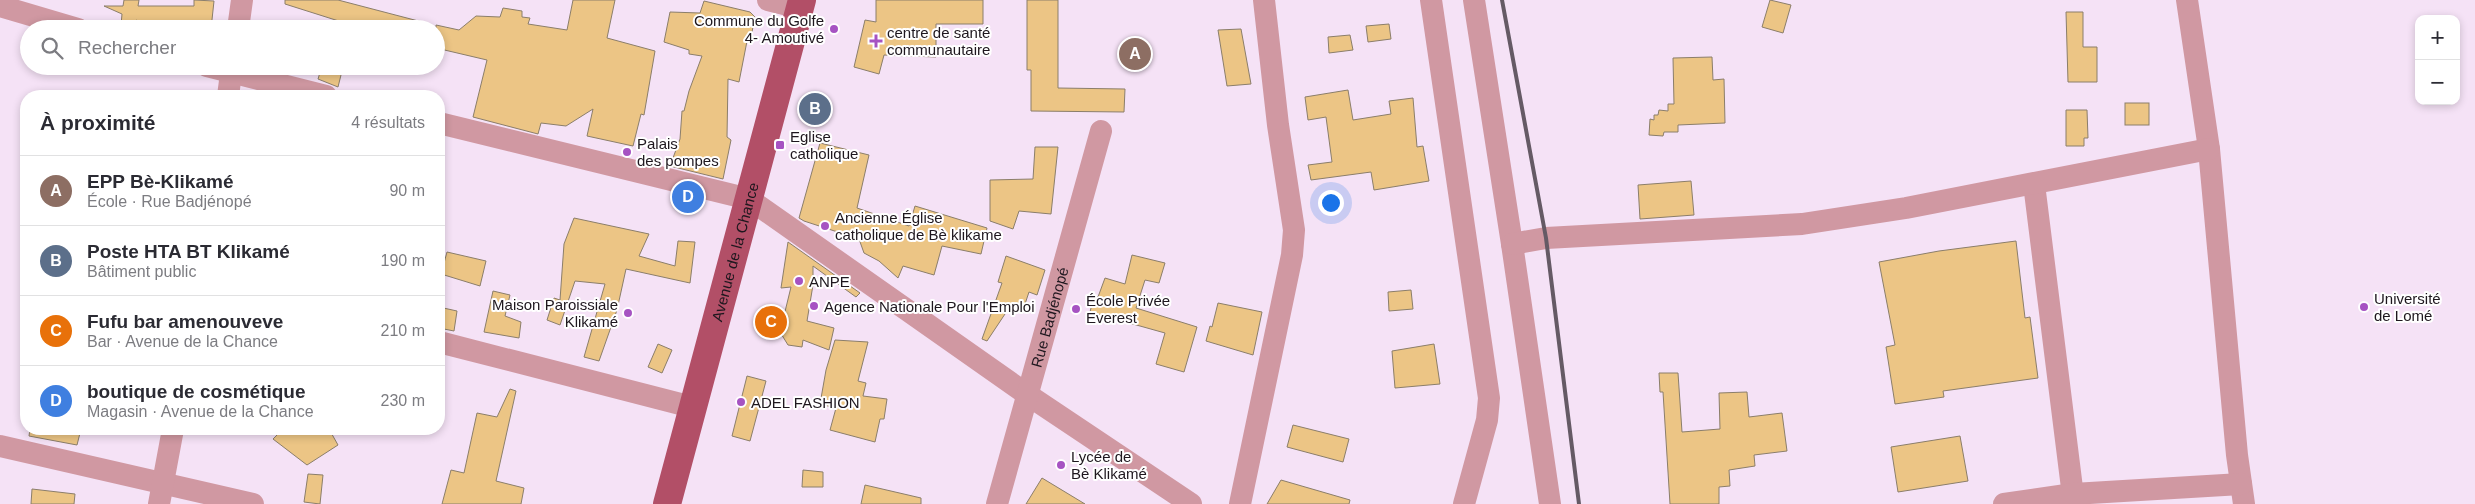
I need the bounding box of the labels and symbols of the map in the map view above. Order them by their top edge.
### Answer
place label: Commune du Golfe 4- Amoutivé [694,12,824,46]
marker: Commune du Golfe 4- Amoutivé [828,23,840,35]
place label: centre de santé communautaire [887,24,990,58]
marker: centre de santé communautaire [869,34,883,48]
pin: A [1119,35,1151,73]
pin: B [799,90,831,128]
place label: Eglise catholique [790,128,858,162]
place label: Palais des pompes [637,135,719,169]
marker: Eglise catholique [774,139,786,151]
marker: Palais des pompes [621,146,633,158]
pin: D [672,178,704,216]
street label: Avenue de la Chance [708,181,761,323]
your location [1318,190,1344,216]
place label: Ancienne Église catholique de Bè klikame [835,209,1002,243]
marker: Ancienne Église catholique de Bè klikame [819,220,831,232]
street label: Rue Badjénopé [1027,265,1071,369]
place label: ANPE [809,273,850,290]
marker: ANPE [793,275,805,287]
place label: Université de Lomé [2374,290,2441,324]
place label: École Privée Everest [1086,292,1170,326]
place label: Maison Paroissiale Klikamé [492,296,618,330]
place label: Agence Nationale Pour l'Emploi [824,298,1034,315]
marker: Agence Nationale Pour l'Emploi [808,300,820,312]
marker: Université de Lomé [2358,301,2370,313]
pin: C [755,303,787,341]
marker: École Privée Everest [1070,303,1082,315]
marker: Maison Paroissiale Klikamé [622,307,634,319]
place label: ADEL FASHION [751,394,860,411]
marker: ADEL FASHION [735,396,747,408]
place label: Lycée de Bè Klikamé [1071,448,1147,482]
marker: Lycée de Bè Klikamé [1055,459,1067,471]

